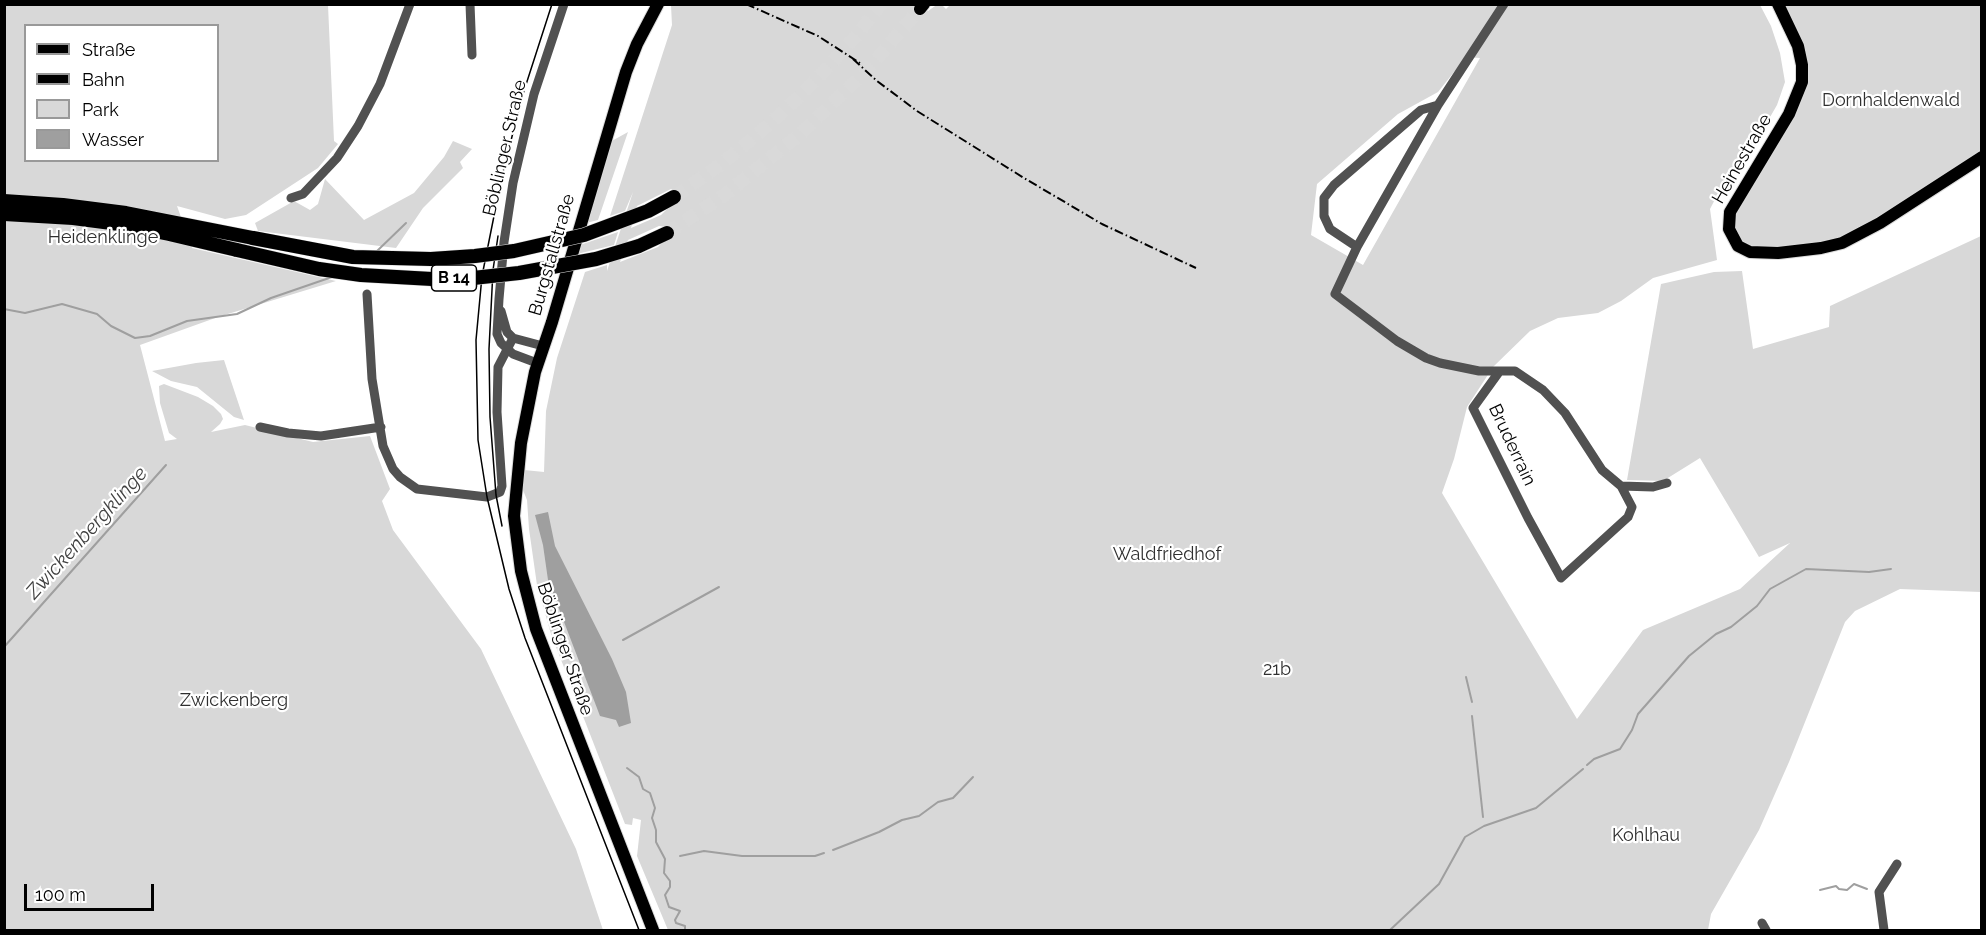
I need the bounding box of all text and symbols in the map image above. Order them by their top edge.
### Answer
legend [24,24,219,162]
text: Straße [82,39,135,60]
text: Bahn [82,69,125,90]
street label: Böblinger Straße [479,78,531,218]
park label: Dornhaldenwald [1822,90,1960,112]
text: Park [82,99,119,120]
street label: Heinestraße [1708,110,1776,208]
text: Wasser [82,129,144,150]
street label: Burgstallstraße [524,192,580,318]
park label: Heidenklinge [48,227,158,249]
road number: B 14 [432,265,476,291]
street label: Bruderrain [1484,401,1540,489]
water label: Zwickenbergklinge [21,462,153,604]
park label: Waldfriedhof [1113,544,1221,566]
street label: Böblinger Straße [532,580,598,718]
park label: 21b [1263,659,1291,681]
park label: Zwickenberg [180,690,288,712]
park label: Kohlhau [1612,825,1680,847]
scale bar [27,872,158,910]
text: 100 m [35,884,86,905]

